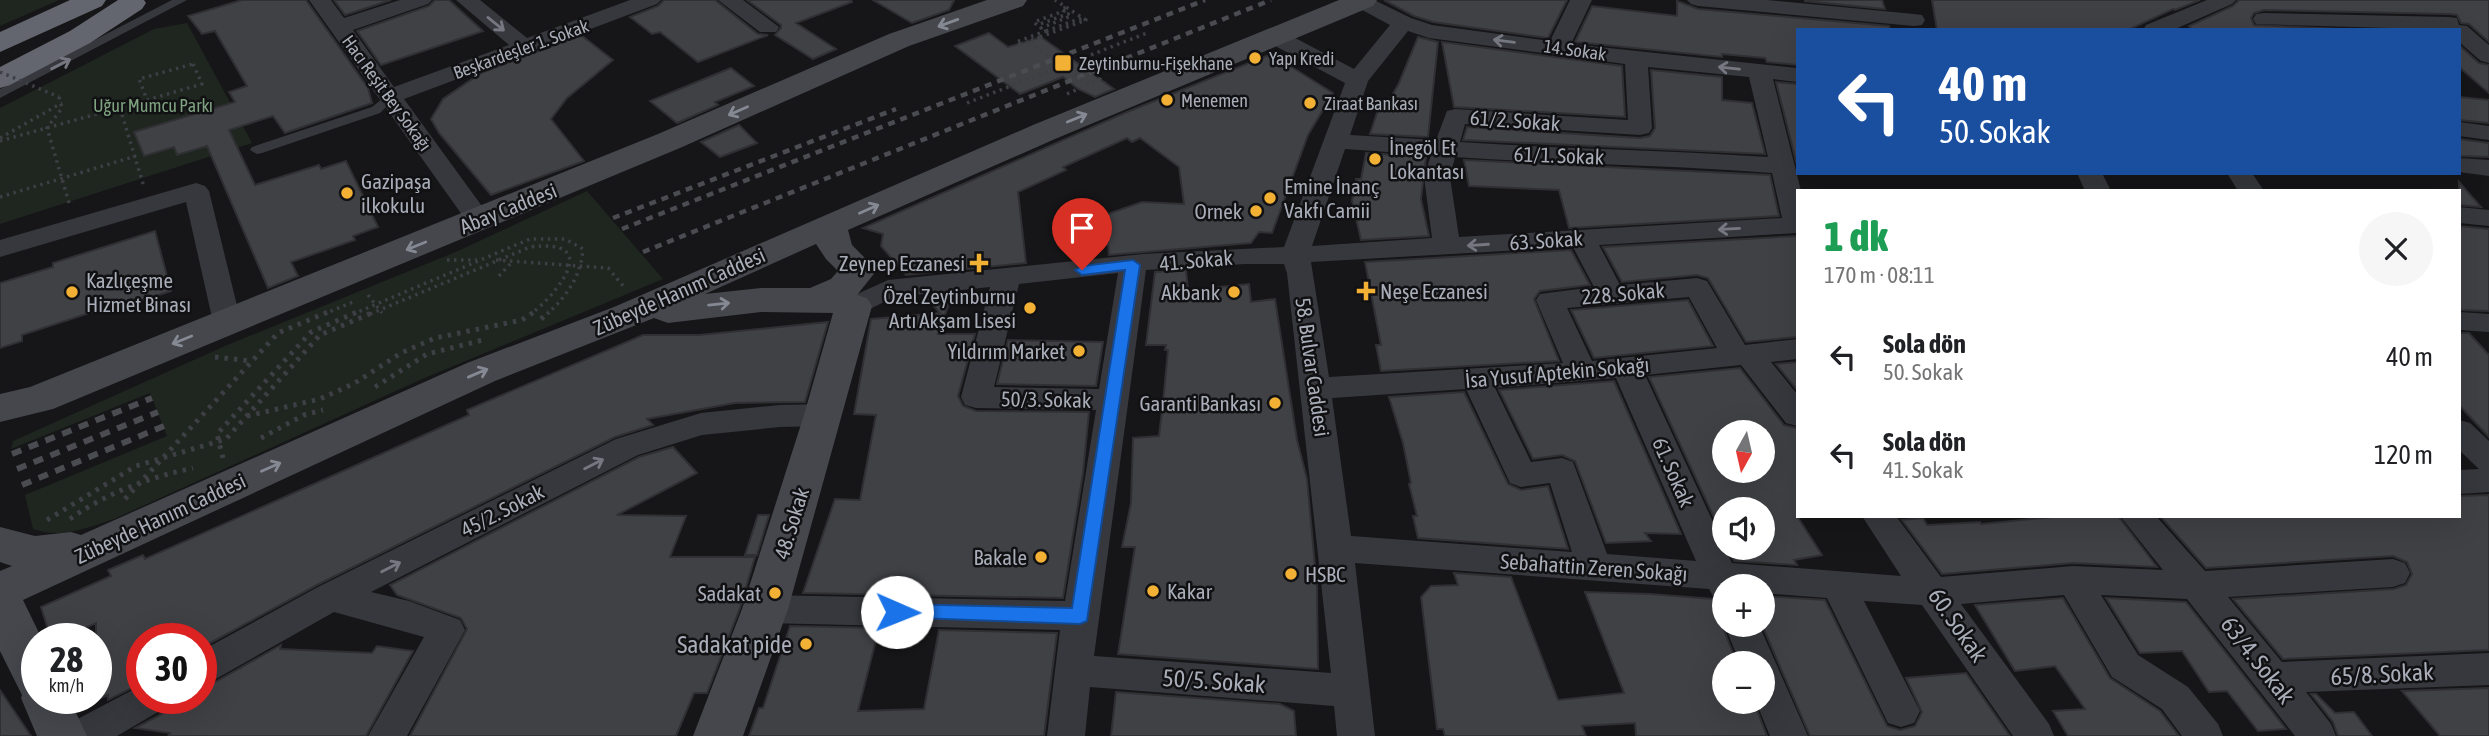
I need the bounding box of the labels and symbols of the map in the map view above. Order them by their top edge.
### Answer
street label: Beşkardeşler 1. Sokak [450,15,592,83]
one-way arrow [487,16,505,32]
one-way arrow [938,17,960,30]
street label: Hacı Reşit Bey Sokağı [338,31,436,155]
one-way arrow [1493,34,1515,47]
street label: 14. Sokak [1542,35,1608,65]
place label: Yapı Kredi [1269,48,1334,69]
marker: Yapı Kredi [1247,50,1263,66]
marker: Zeytinburnu-Fişekhane [1053,53,1073,73]
place label: Zeytinburnu-Fişekhane [1079,53,1233,74]
one-way arrow [50,56,71,70]
one-way arrow [1719,62,1741,75]
place label: Menemen [1181,90,1248,111]
marker: Menemen [1159,92,1175,108]
place label: Ziraat Bankası [1324,93,1418,114]
park label: Uğur Mumcu Parkı [93,95,213,116]
marker: Ziraat Bankası [1302,95,1318,111]
one-way arrow [728,105,750,118]
street label: 61/2. Sokak [1469,105,1561,135]
one-way arrow [1066,111,1088,124]
place label: İnegöl Et Lokantası [1389,135,1464,183]
street label: 61/1. Sokak [1513,141,1605,169]
marker: İnegöl Et Lokantası [1367,151,1383,167]
place label: Gazipaşa ilkokulu [361,169,431,217]
place label: Emine İnanç Vakfı Camii [1284,174,1379,222]
street label: Abay Caddesi [456,178,560,238]
marker: Gazipaşa ilkokulu [339,185,355,201]
marker: Emine İnanç Vakfı Camii [1262,190,1278,206]
pin [1052,198,1112,270]
place label: Ornek [1195,199,1242,223]
one-way arrow [857,202,879,215]
marker: Ornek [1248,203,1264,219]
one-way arrow [1718,223,1741,236]
street label: 63. Sokak [1509,225,1583,255]
one-way arrow [1466,238,1489,251]
one-way arrow [405,240,427,253]
street label: Zübeyde Hanım Caddesi [589,242,769,340]
street label: 41. Sokak [1158,245,1234,275]
place label: Zeynep Eczanesi [839,251,965,275]
marker: Zeynep Eczanesi [971,255,987,271]
place label: Kazlıçeşme Hizmet Binası [86,268,191,316]
street label: 228. Sokak [1581,277,1665,309]
place label: Neşe Eczanesi [1380,279,1488,303]
place label: Akbank [1161,280,1220,304]
marker: Neşe Eczanesi [1358,283,1374,299]
marker: Kazlıçeşme Hizmet Binası [64,284,80,300]
place label: Özel Zeytinburnu Artı Akşam Lisesi [883,284,1016,332]
marker: Akbank [1226,284,1242,300]
street label: 58. Bulvar Caddesi [1291,296,1335,438]
one-way arrow [707,297,730,310]
marker: Özel Zeytinburnu Artı Akşam Lisesi [1022,300,1038,316]
one-way arrow [172,335,193,348]
place label: Yıldırım Market [948,339,1065,363]
marker: Yıldırım Market [1071,343,1087,359]
street label: İsa Yusuf Aptekin Sokağı [1464,352,1650,392]
one-way arrow [467,366,489,379]
street label: 50/3. Sokak [1001,386,1091,412]
place label: Garanti Bankası [1139,391,1261,415]
marker: Garanti Bankası [1267,395,1283,411]
north arrow [1712,420,1774,483]
street label: 61. Sokak [1648,434,1700,510]
one-way arrow [583,456,604,470]
one-way arrow [260,460,281,473]
street label: Zübeyde Hanım Caddesi [71,468,249,568]
street label: 45/2. Sokak [456,479,548,541]
street label: 48. Sokak [769,484,813,562]
place label: Bakale [973,545,1027,569]
street label: Sebahattin Zeren Sokağı [1500,548,1688,586]
marker: Bakale [1033,549,1049,565]
one-way arrow [380,559,401,573]
place label: HSBC [1305,562,1346,586]
marker: HSBC [1283,566,1299,582]
position arrow [860,575,934,649]
place label: Kakar [1167,579,1213,603]
place label: Sadakat [698,581,761,605]
marker: Kakar [1145,583,1161,599]
street label: 60. Sokak [1923,583,1993,667]
marker: Sadakat [767,585,783,601]
street label: 63/4. Sokak [2216,611,2301,709]
speed limit sign: 30 [126,623,217,714]
place label: Sadakat pide [677,631,792,658]
marker: Sadakat pide [798,636,814,652]
street label: 65/8. Sokak [2330,658,2435,690]
street label: 50/5. Sokak [1162,664,1267,698]

